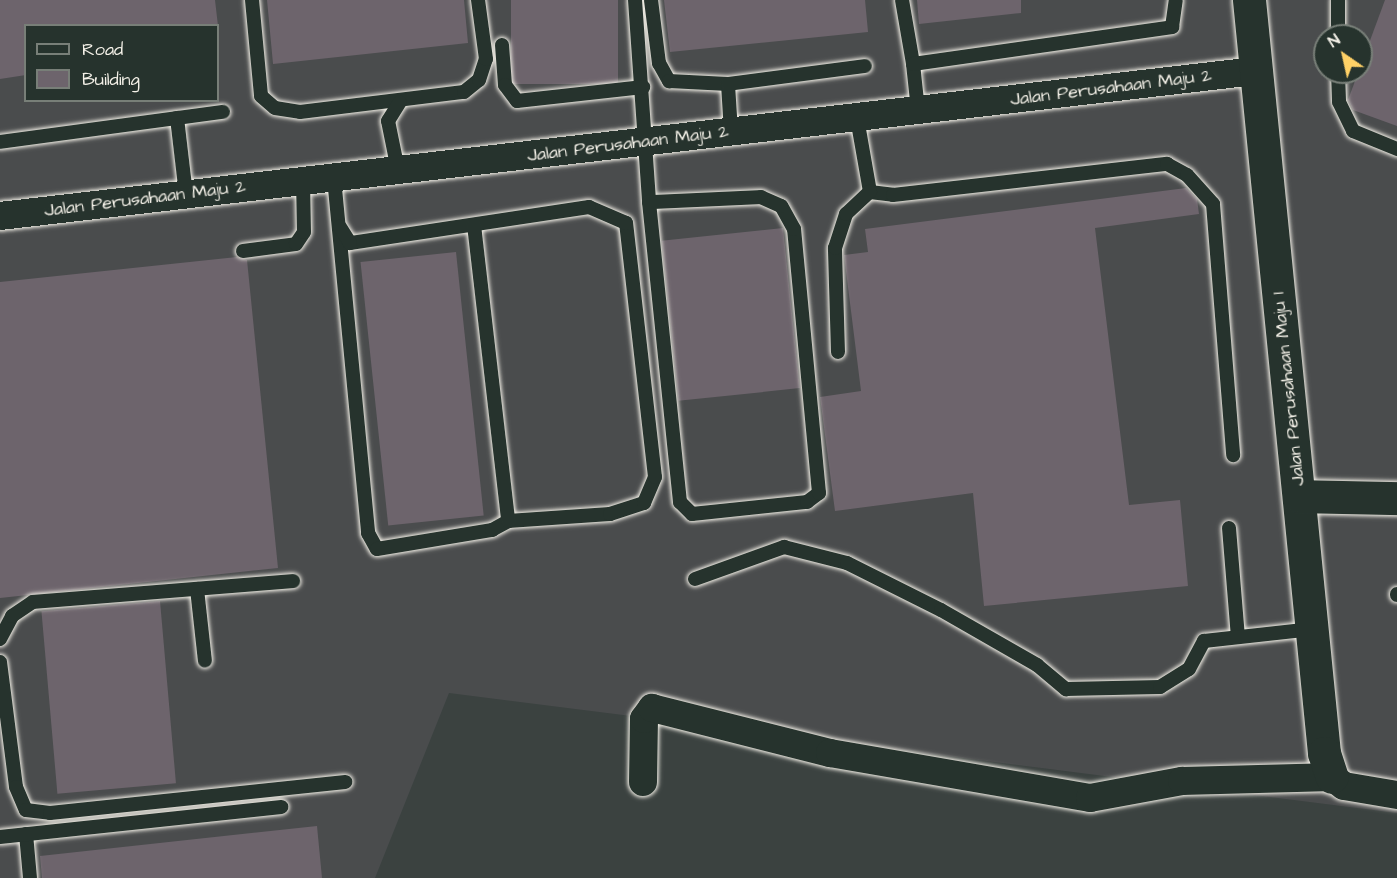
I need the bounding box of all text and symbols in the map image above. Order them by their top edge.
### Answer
legend [24,24,219,102]
north arrow [1313,24,1373,84]
text: N [1324,29,1344,53]
text: Road [82,37,123,62]
street label: Jalan Perusahaan Maju 2 [1009,65,1213,111]
text: Building [82,67,140,92]
street label: Jalan Perusahaan Maju 2 [526,121,730,167]
street label: Jalan Perusahaan Maju 2 [43,176,247,222]
street label: Jalan Perusahaan Maju 1 [1268,291,1310,487]

